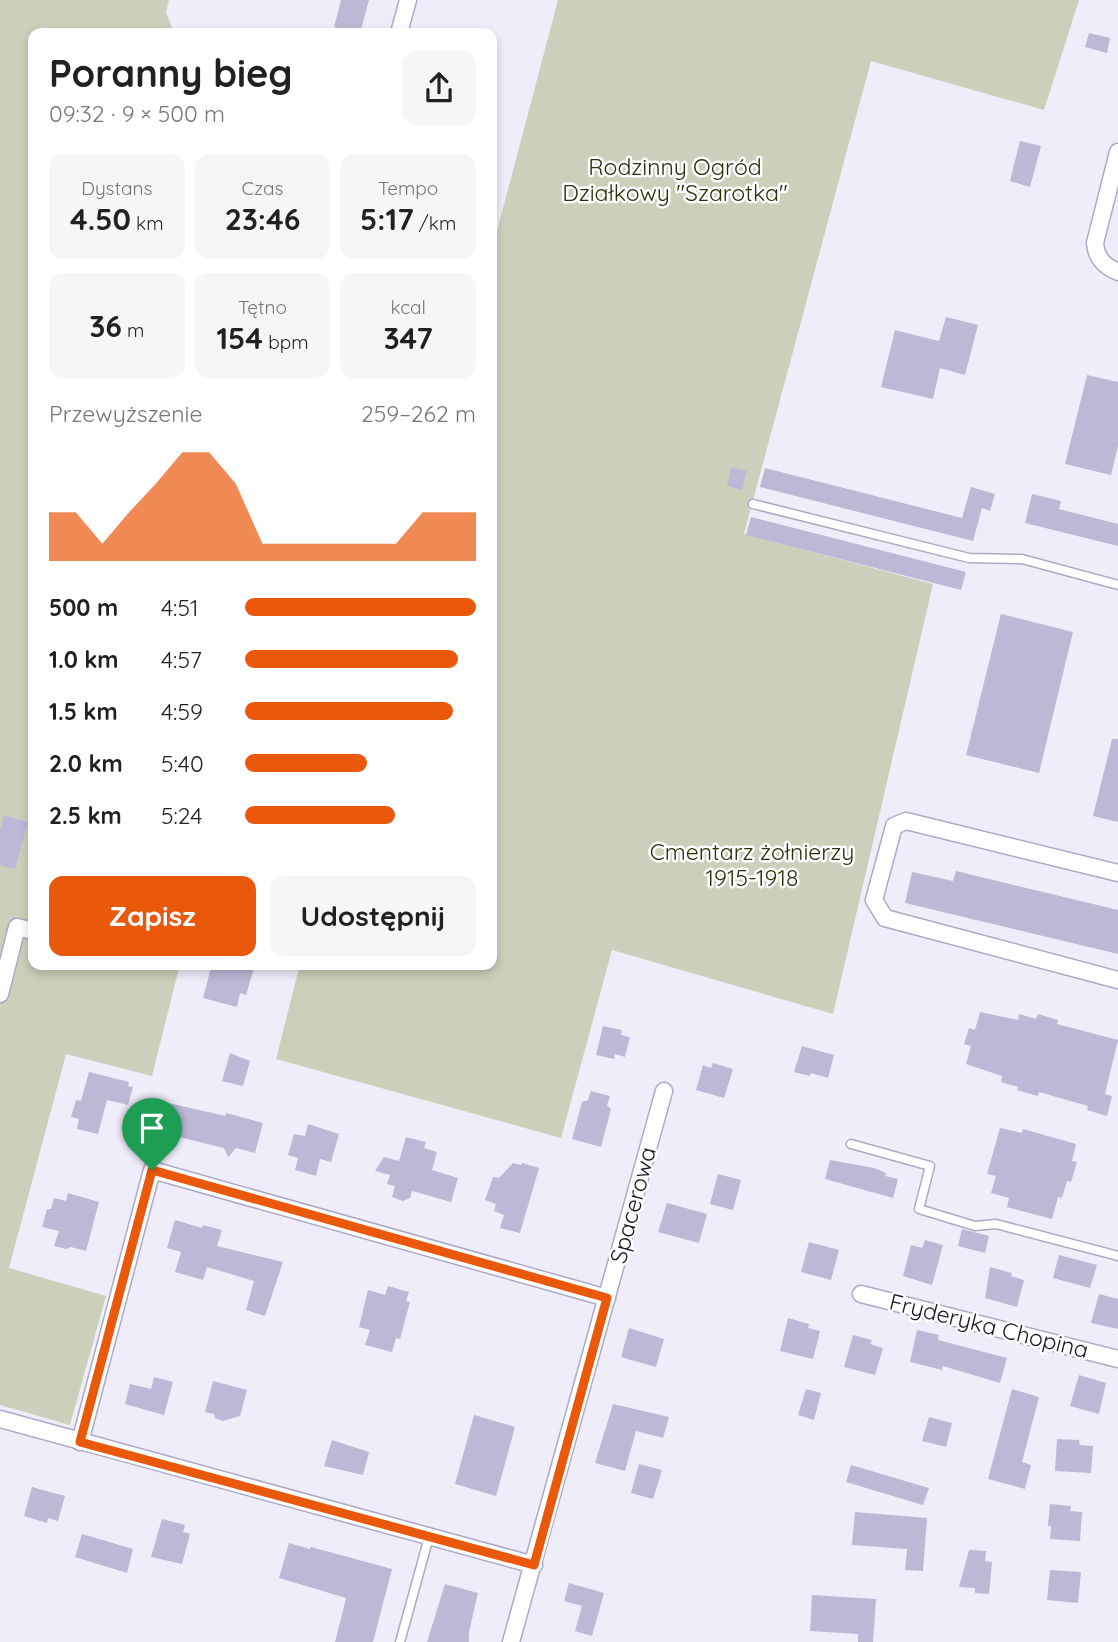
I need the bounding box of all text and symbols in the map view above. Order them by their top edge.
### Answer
text: Poranny bieg [49,49,293,97]
button: share [402,51,476,125]
text: 09:32 · 9 × 500 m [49,99,225,128]
park label: Rodzinny Ogród Działkowy "Szarotka" [562,152,788,207]
text: Dystans [81,176,152,200]
text: Czas [242,176,283,200]
text: Tempo [378,176,438,200]
text: 4.50 [70,200,131,238]
text: 23:46 [225,200,300,238]
text: 5:17 [360,200,414,238]
text: km [131,211,164,235]
text: /km [414,211,456,235]
text: Tętno [238,295,287,319]
text: kcal [390,295,426,319]
text: 36 [89,307,122,345]
text: m [122,318,144,342]
text: 154 [216,319,263,357]
text: 347 [384,319,433,357]
text: bpm [263,330,309,354]
text: Przewyższenie [49,399,203,428]
text: 259–262 m [361,399,476,428]
text: 500 m [49,593,118,622]
text: 4:51 [161,593,198,622]
text: 1.0 km [49,645,119,674]
text: 4:57 [161,645,202,674]
text: 1.5 km [49,697,118,726]
text: 4:59 [161,697,203,726]
text: 2.0 km [49,749,123,778]
text: 5:40 [161,749,204,778]
text: 2.5 km [49,801,122,830]
text: 5:24 [161,801,202,830]
park label: Cmentarz żołnierzy 1915-1918 [650,837,854,892]
button: Zapisz [49,876,256,956]
button: Udostępnij [270,876,476,956]
pin [122,1098,182,1170]
icon: arrive [133,1109,171,1147]
street label: Spacerowa [603,1144,662,1266]
street label: Fryderyka Chopina [887,1287,1092,1364]

